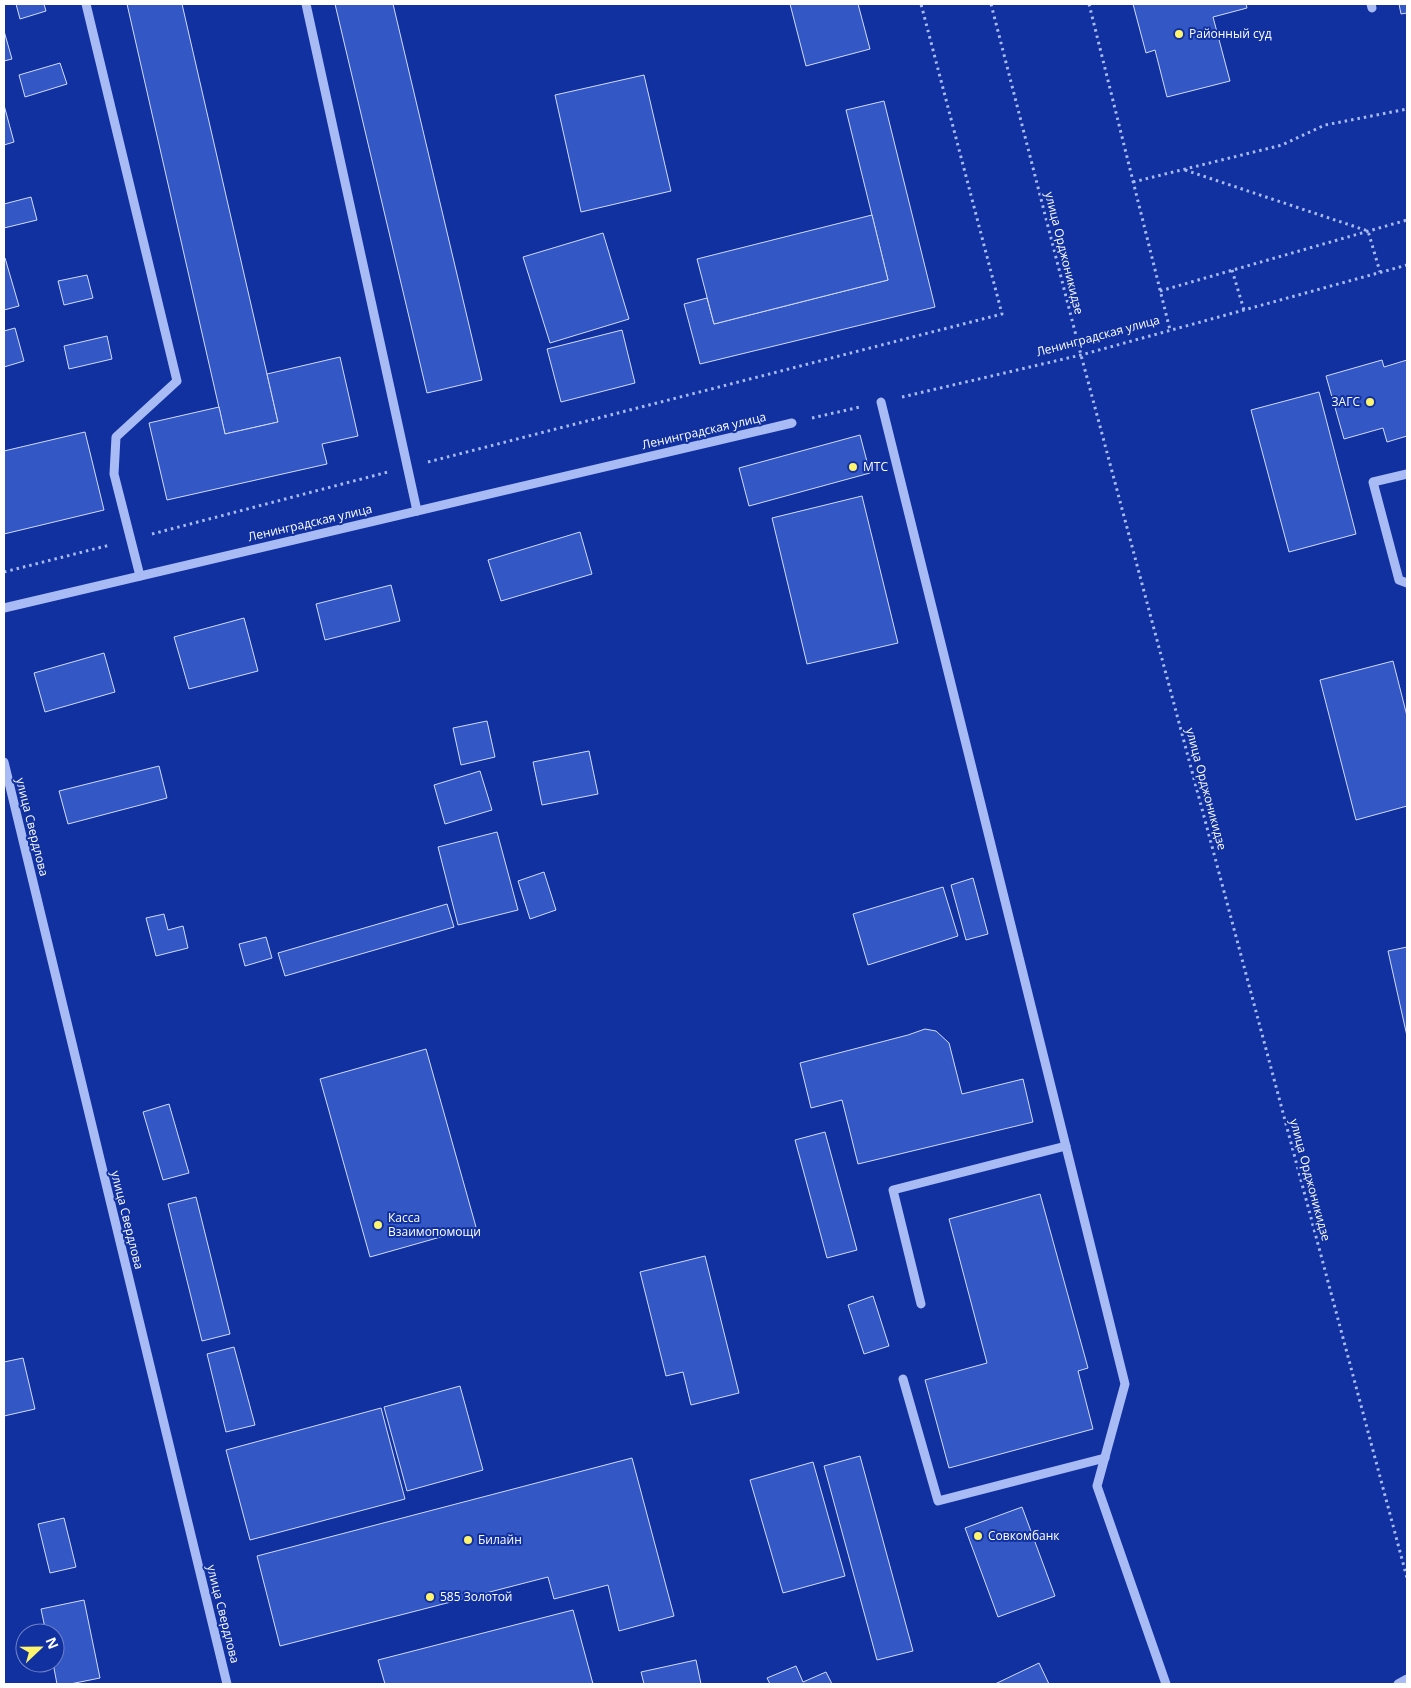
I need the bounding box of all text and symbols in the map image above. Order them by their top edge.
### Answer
place label: Районный суд [1189,25,1272,42]
marker: Районный суд [1173,28,1185,40]
street label: улица Орджоникидзе [1041,190,1088,316]
street label: Ленинградская улица [1034,311,1161,360]
place label: ЗАГС [1332,393,1360,410]
marker: ЗАГС [1364,396,1376,408]
street label: Ленинградская улица [640,408,768,453]
place label: МТС [863,458,888,475]
marker: МТС [847,461,859,473]
street label: Ленинградская улица [246,500,374,545]
street label: улица Орджоникидзе [1182,726,1231,852]
street label: улица Свердлова [12,776,53,878]
street label: улица Орджоникидзе [1286,1117,1335,1243]
street label: улица Свердлова [107,1169,148,1271]
place label: Касса Взаимопомощи [388,1209,481,1240]
marker: Касса Взаимопомощи [372,1219,384,1231]
place label: Совкомбанк [988,1527,1060,1544]
marker: Совкомбанк [972,1530,984,1542]
place label: Билайн [478,1531,522,1548]
marker: Билайн [462,1534,474,1546]
street label: улица Свердлова [203,1563,244,1665]
place label: 585 Золотой [440,1588,513,1605]
marker: 585 Золотой [424,1591,436,1603]
north arrow [15,1623,65,1673]
text: N [42,1634,63,1652]

